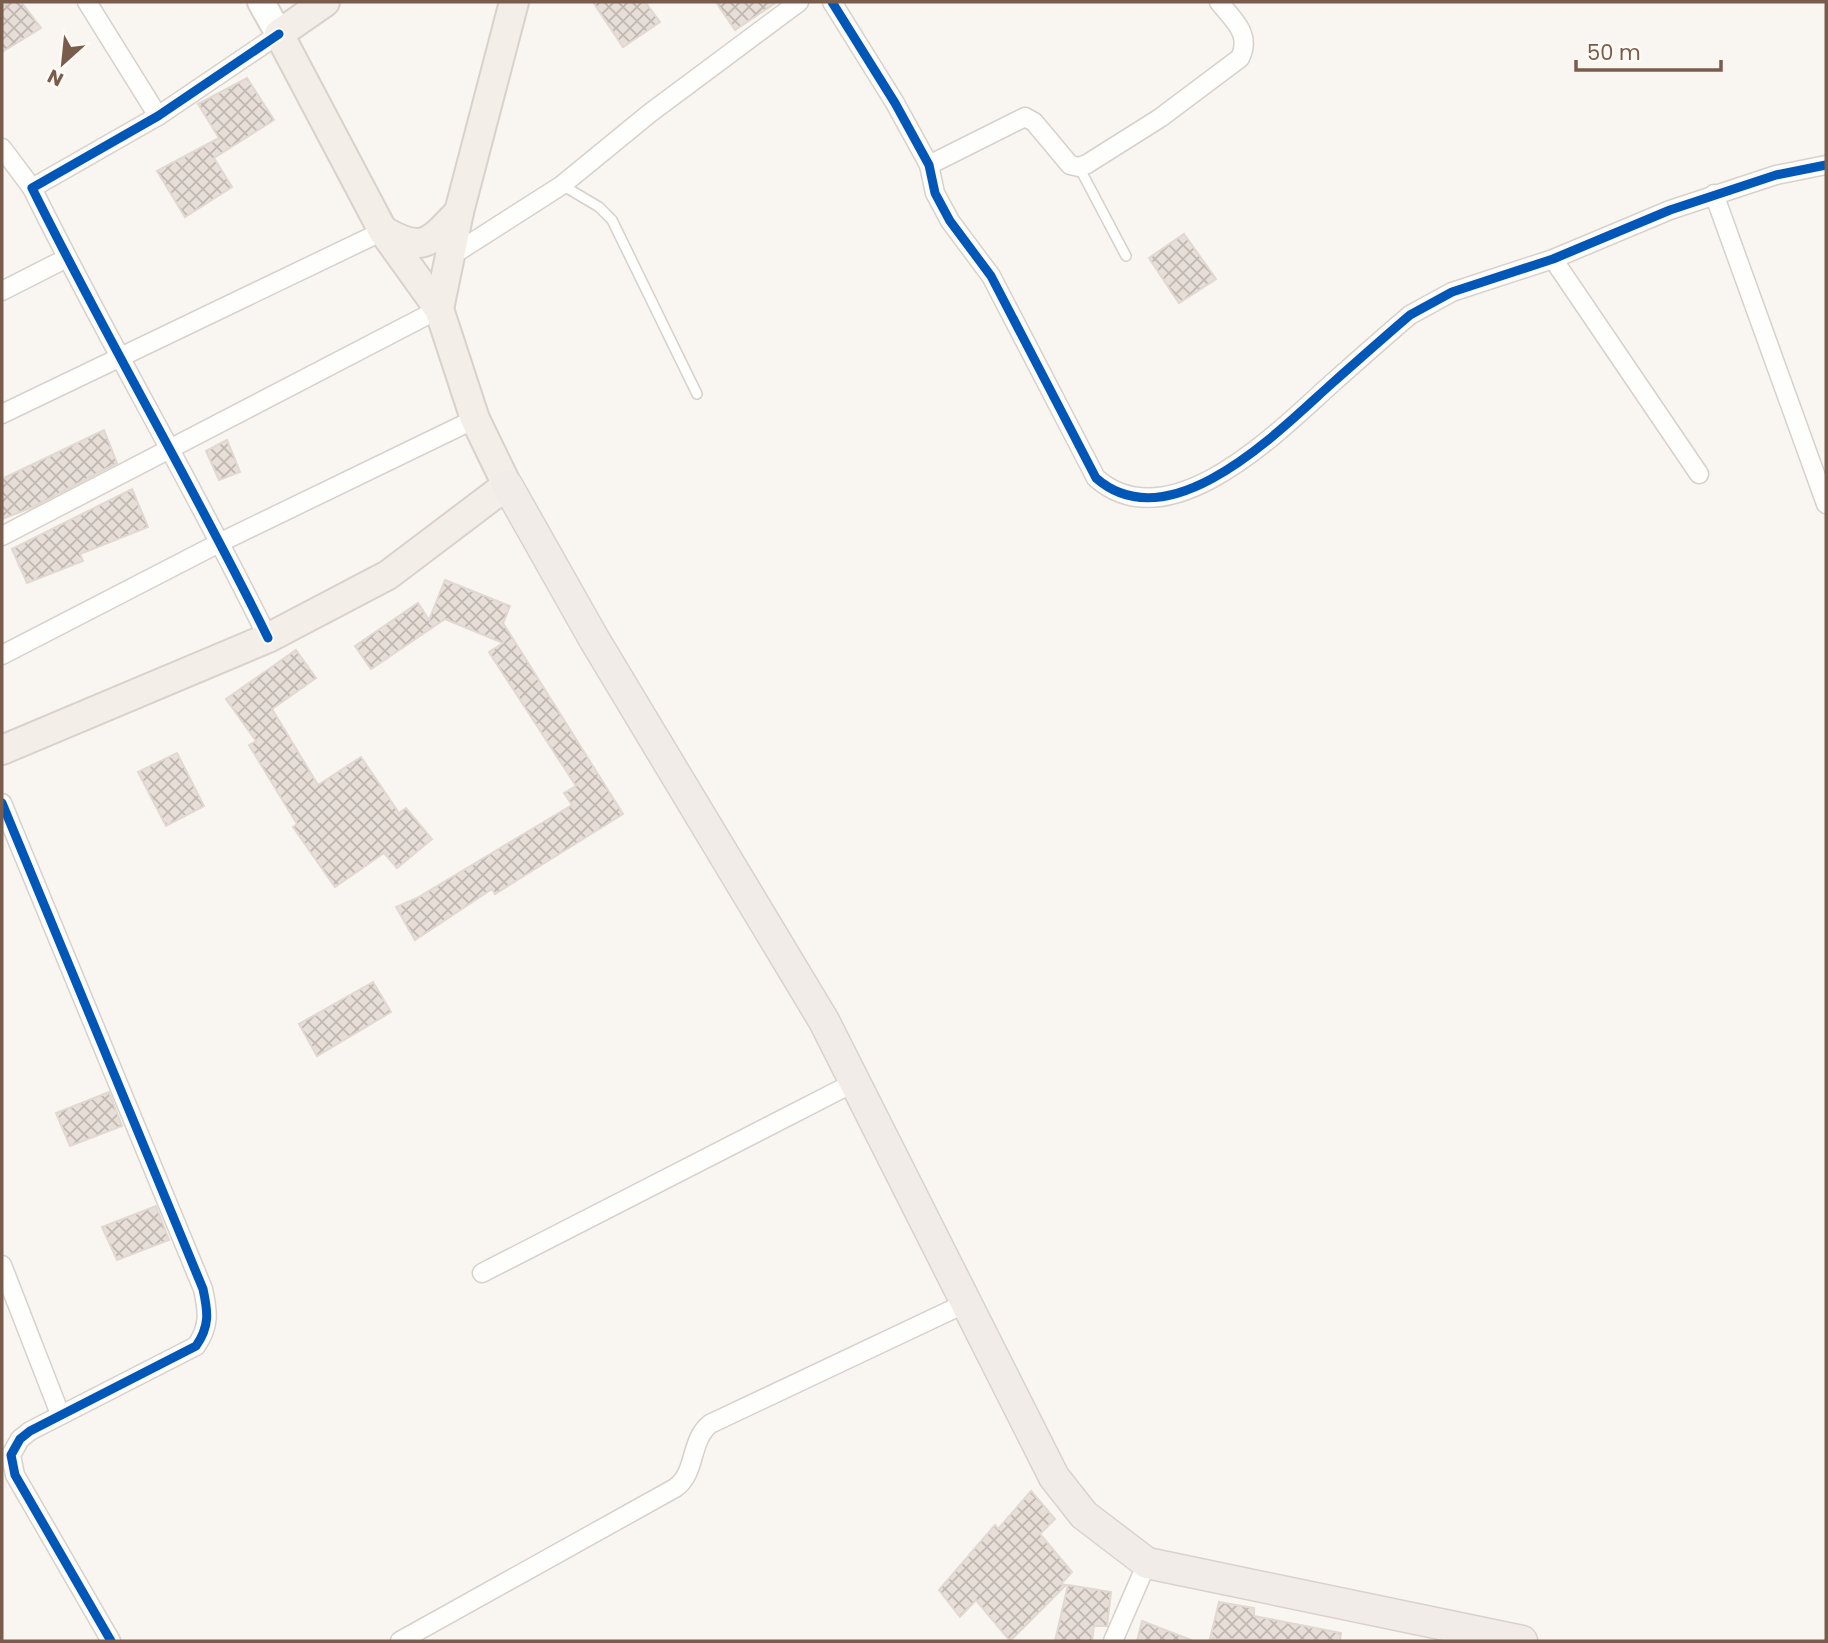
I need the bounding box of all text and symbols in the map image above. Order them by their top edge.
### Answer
north arrow [28,28,98,98]
scale bar [1576,28,1721,72]
text: 50 m [1587,38,1641,67]
text: N [43,62,68,93]

